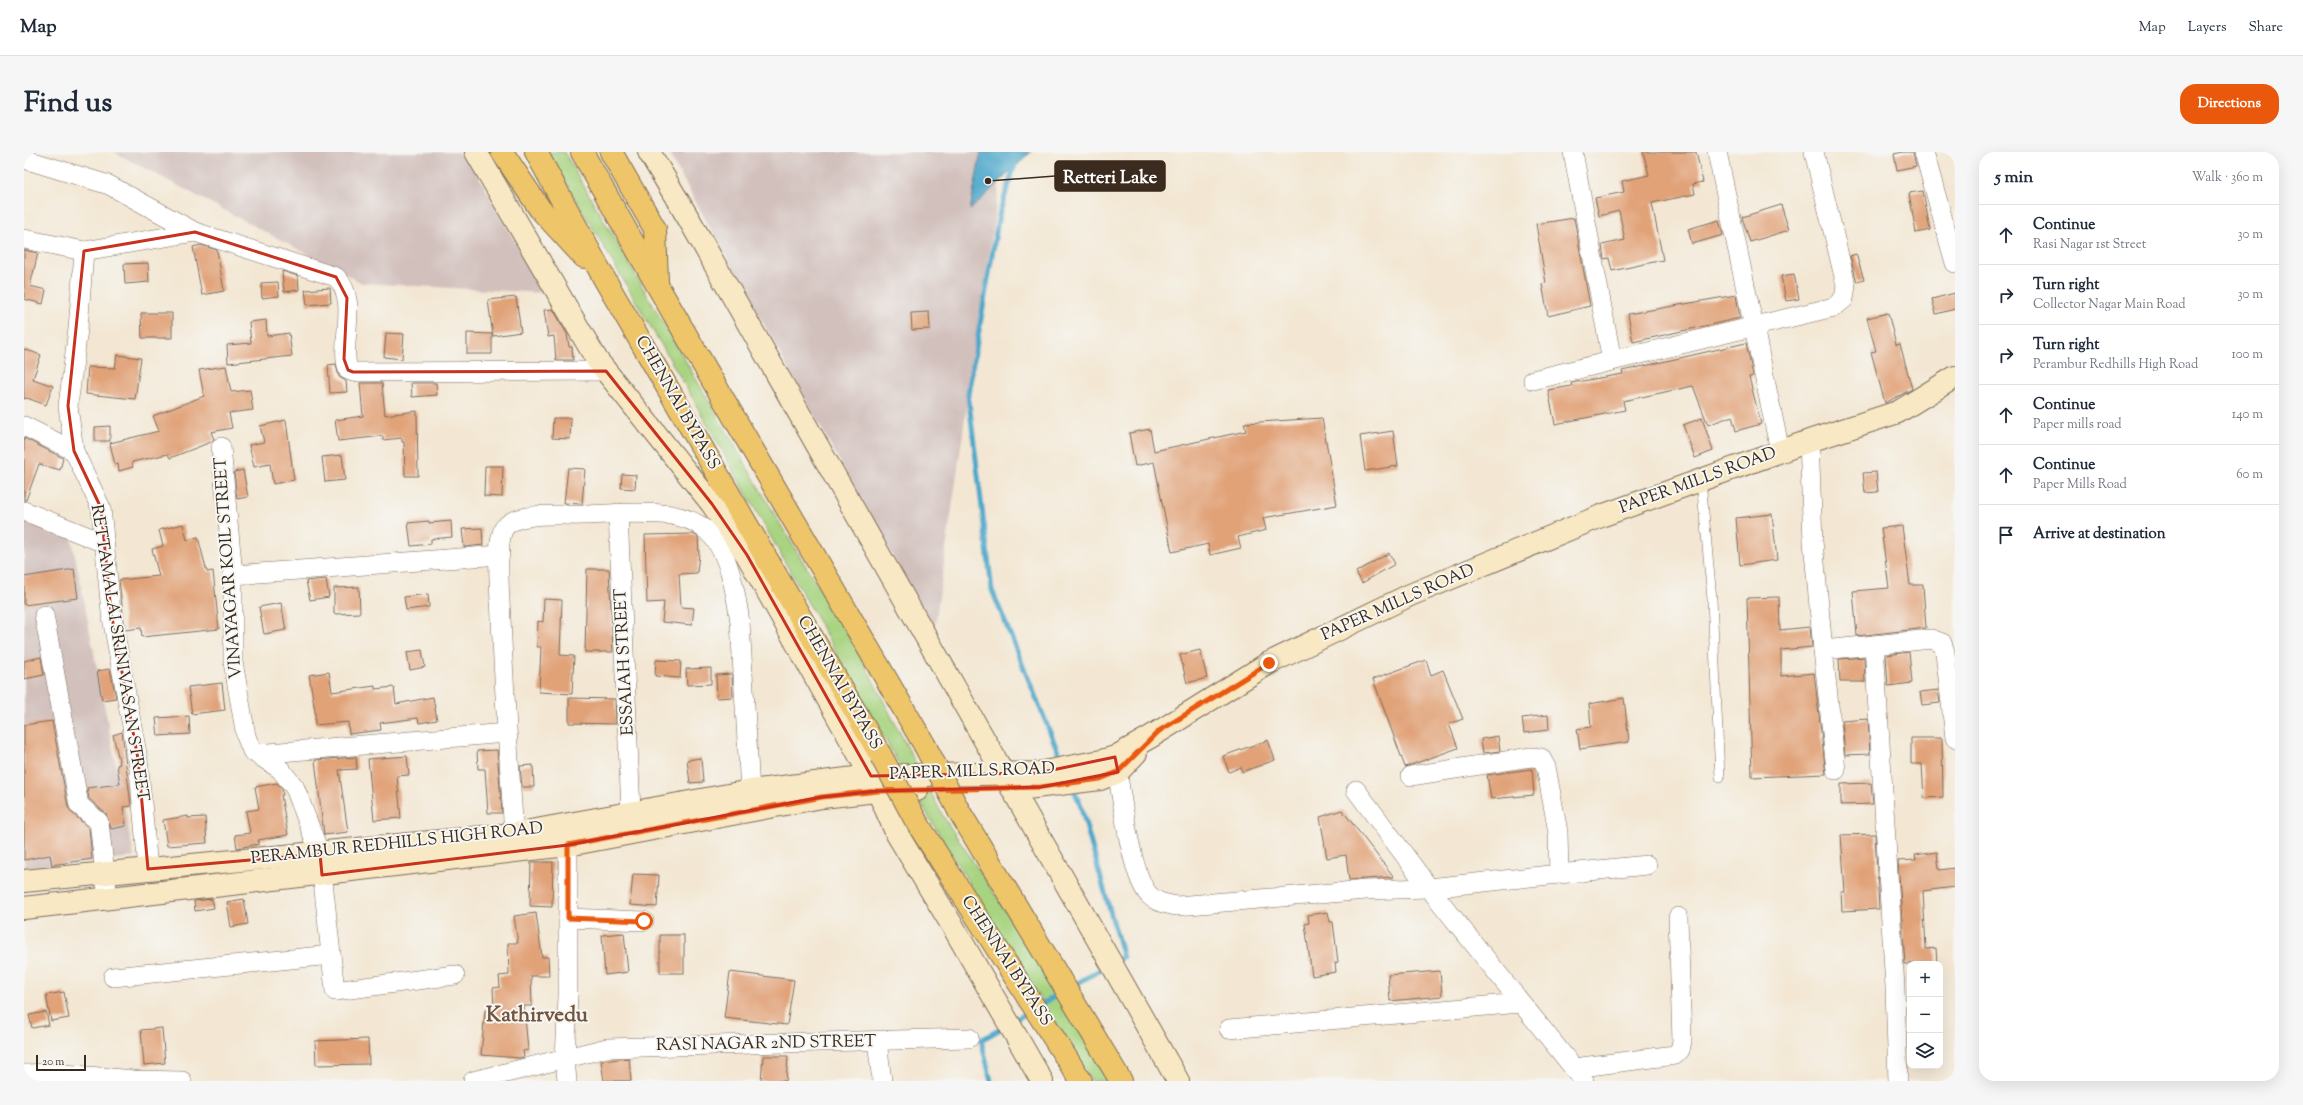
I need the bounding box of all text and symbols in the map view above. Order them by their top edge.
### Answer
text: Map [20,14,57,41]
text: Map [2139,18,2166,38]
text: Layers [2188,18,2226,38]
text: Share [2248,18,2283,38]
text: Find us [24,84,112,124]
button: Directions [2180,84,2279,124]
callout: Retteri Lake [1055,161,1165,191]
text: Retteri Lake [1063,166,1158,192]
text: 5 min [1995,166,2033,190]
text: Walk · 360 m [2192,169,2263,187]
text: Continue [2033,215,2095,236]
icon: ahead [1995,224,2017,246]
text: 30 m [2237,226,2263,244]
text: Rasi Nagar 1st Street [2033,236,2146,254]
text: Turn right [2033,275,2099,296]
icon: right [1995,284,2017,306]
text: 30 m [2237,286,2263,304]
text: Collector Nagar Main Road [2033,296,2186,314]
street label: CHENNAI BYPASS [629,331,725,475]
text: Turn right [2033,335,2099,356]
icon: right [1995,344,2017,366]
text: 100 m [2231,346,2263,364]
text: Perambur Redhills High Road [2033,356,2198,374]
text: Continue [2033,395,2095,416]
icon: ahead [1995,404,2017,426]
text: 140 m [2232,406,2263,424]
text: Paper mills road [2033,416,2122,434]
street label: PAPER MILLS ROAD [1616,441,1780,521]
text: Continue [2033,455,2095,476]
street label: VINAYAGAR KOIL STREET [209,456,249,680]
icon: ahead [1995,464,2017,486]
text: 60 m [2236,466,2263,484]
text: Paper Mills Road [2033,476,2127,494]
street label: RETTAMALAI SRINIVASAN STREET [84,503,154,803]
icon: arrive [1995,524,2017,546]
text: Arrive at destination [2033,524,2166,545]
street label: PAPER MILLS ROAD [1317,558,1479,648]
street label: ESSAIAH STREET [609,588,641,736]
street label: CHENNAI BYPASS [791,611,887,755]
route end [1260,654,1278,672]
street label: PAPER MILLS ROAD [889,757,1055,787]
street label: PERAMBUR REDHILLS HIGH ROAD [250,817,544,871]
street label: CHENNAI BYPASS [955,891,1057,1031]
route start [635,912,653,930]
map controls [1907,961,1943,1069]
button: + [1907,961,1943,997]
button: − [1907,997,1943,1033]
district label: Kathirvedu [486,1001,589,1031]
street label: RASI NAGAR 2ND STREET [656,1030,876,1058]
button: layers [1907,1033,1943,1069]
scale bar [36,1053,86,1072]
text: 20 m [42,1054,64,1070]

